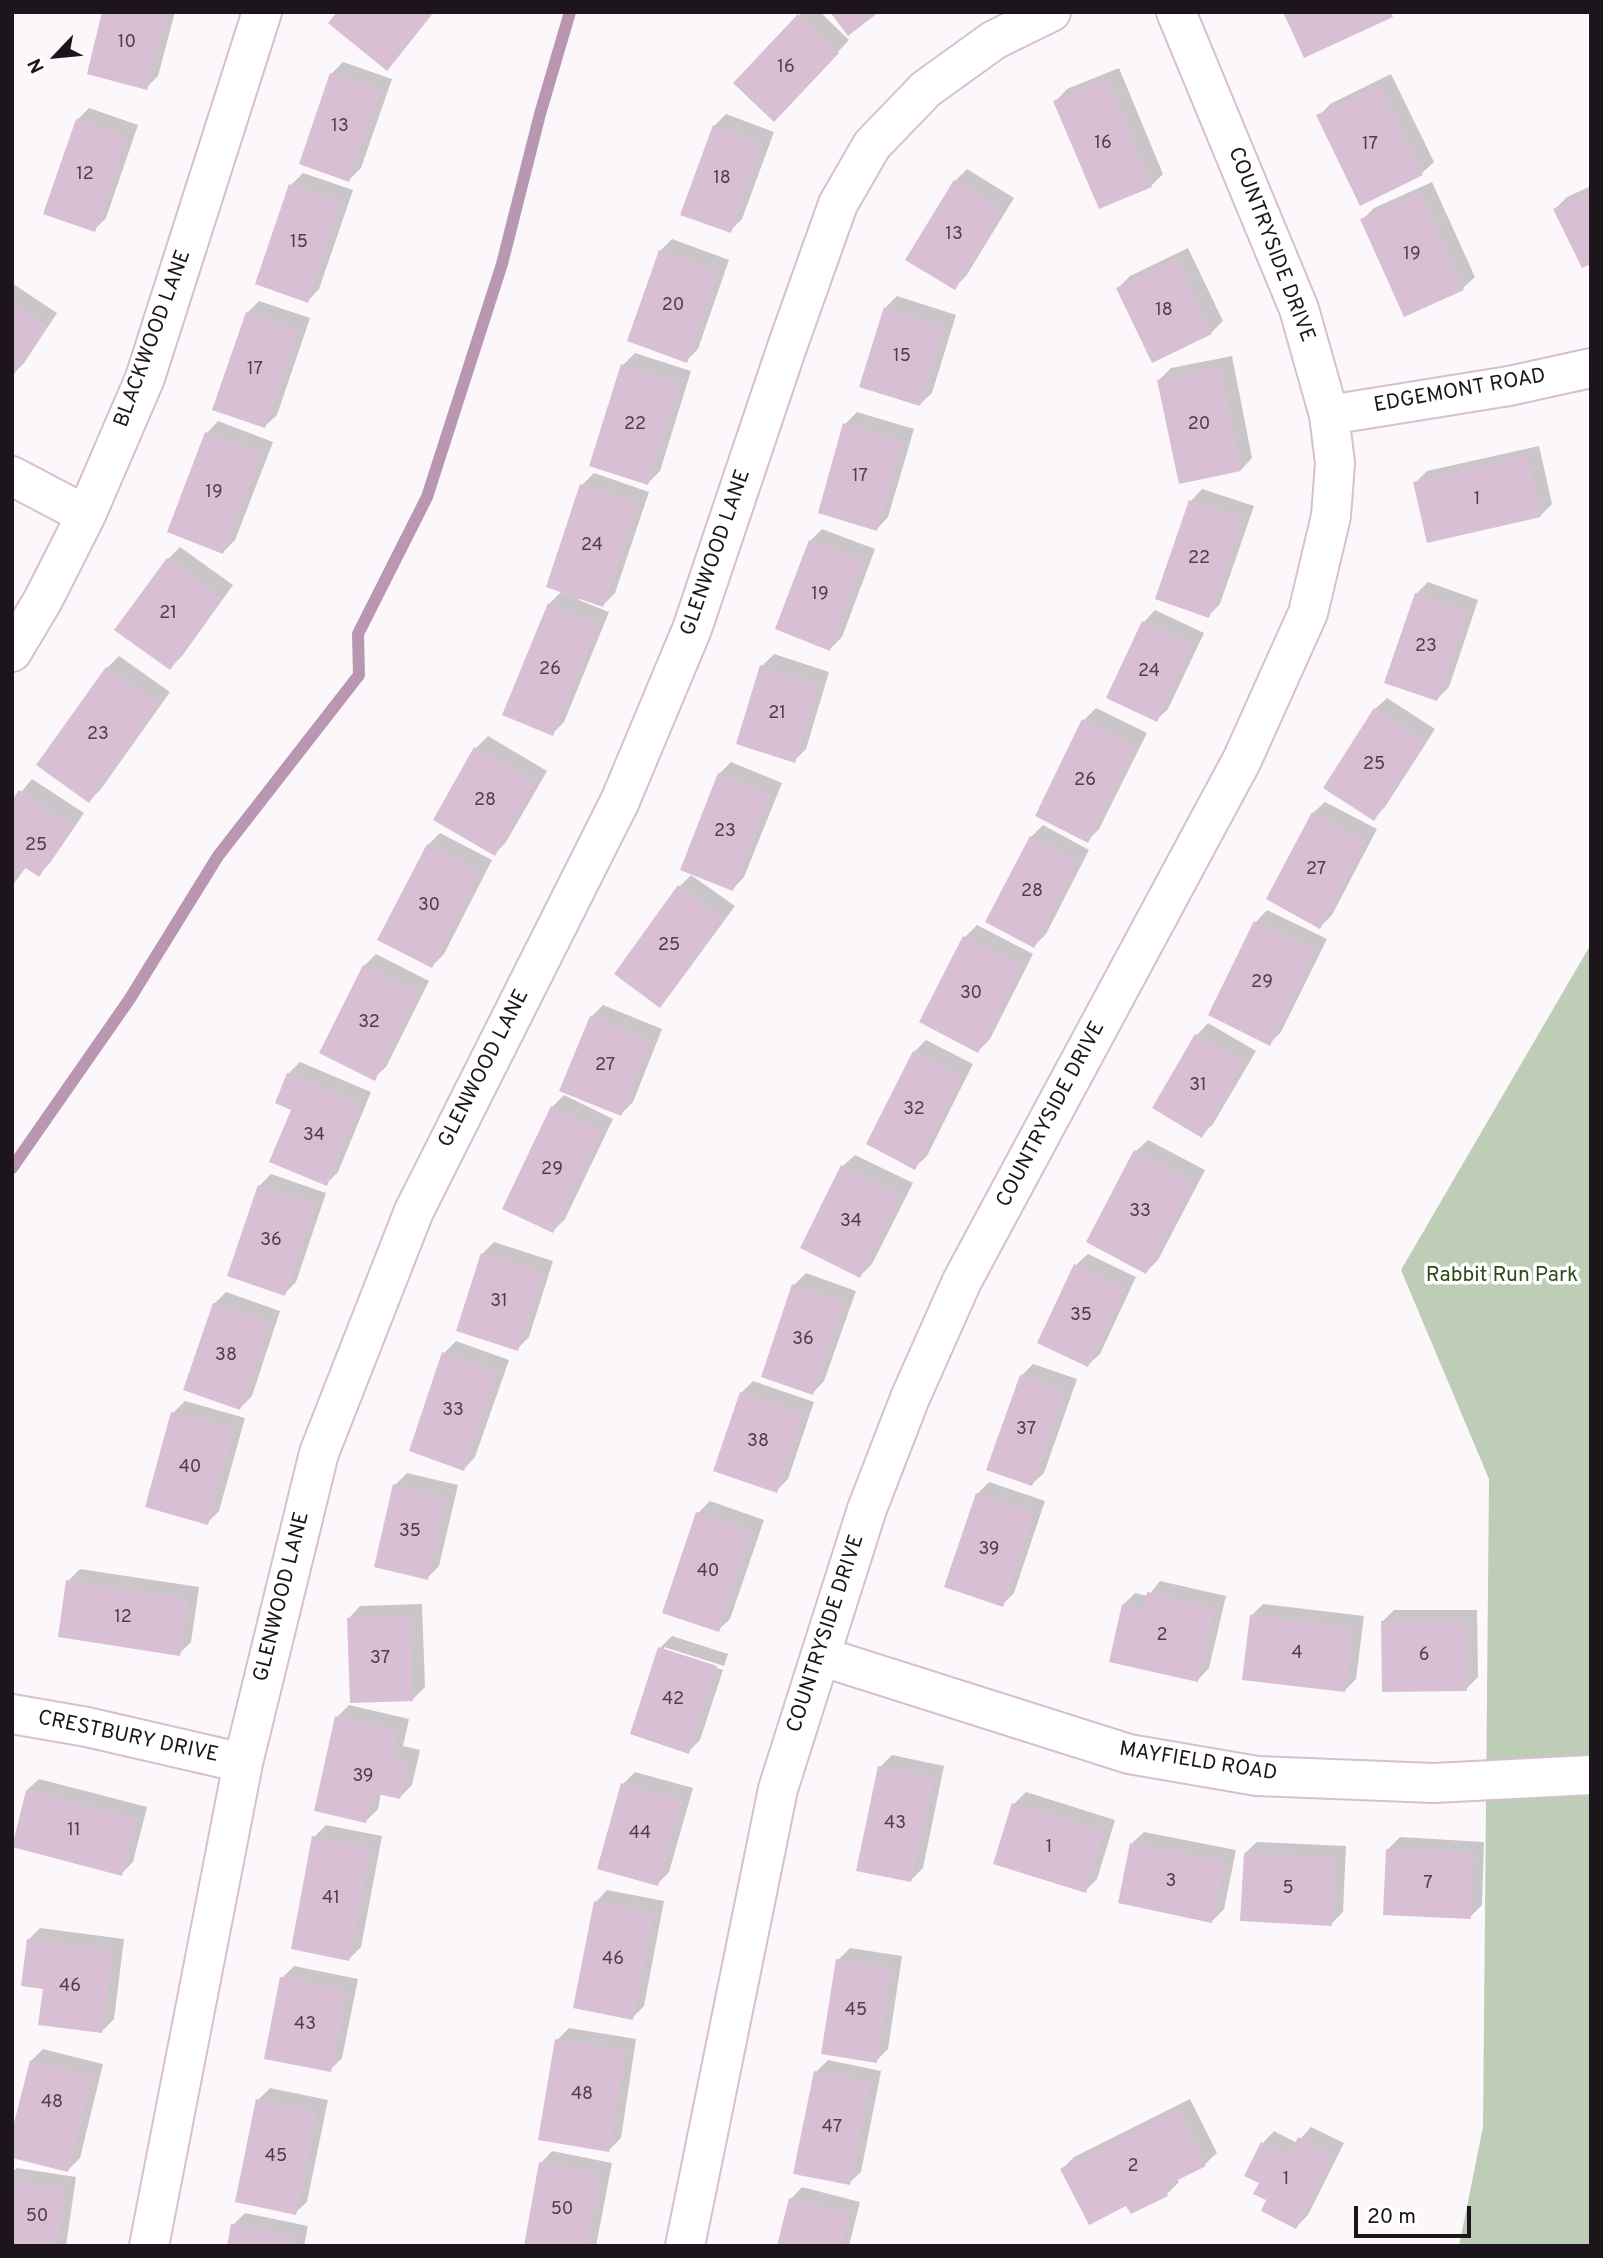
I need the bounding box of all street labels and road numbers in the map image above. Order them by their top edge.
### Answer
street label: COUNTRYSIDE DRIVE [1221,144,1319,346]
street label: BLACKWOOD LANE [110,247,198,431]
street label: EDGEMONT ROAD [1372,364,1548,420]
street label: GLENWOOD LANE [677,467,757,639]
street label: GLENWOOD LANE [434,986,536,1152]
street label: COUNTRYSIDE DRIVE [992,1018,1112,1212]
street label: GLENWOOD LANE [250,1510,316,1684]
street label: COUNTRYSIDE DRIVE [783,1532,871,1736]
street label: CRESTBURY DRIVE [35,1707,221,1769]
street label: MAYFIELD ROAD [1117,1738,1279,1788]

